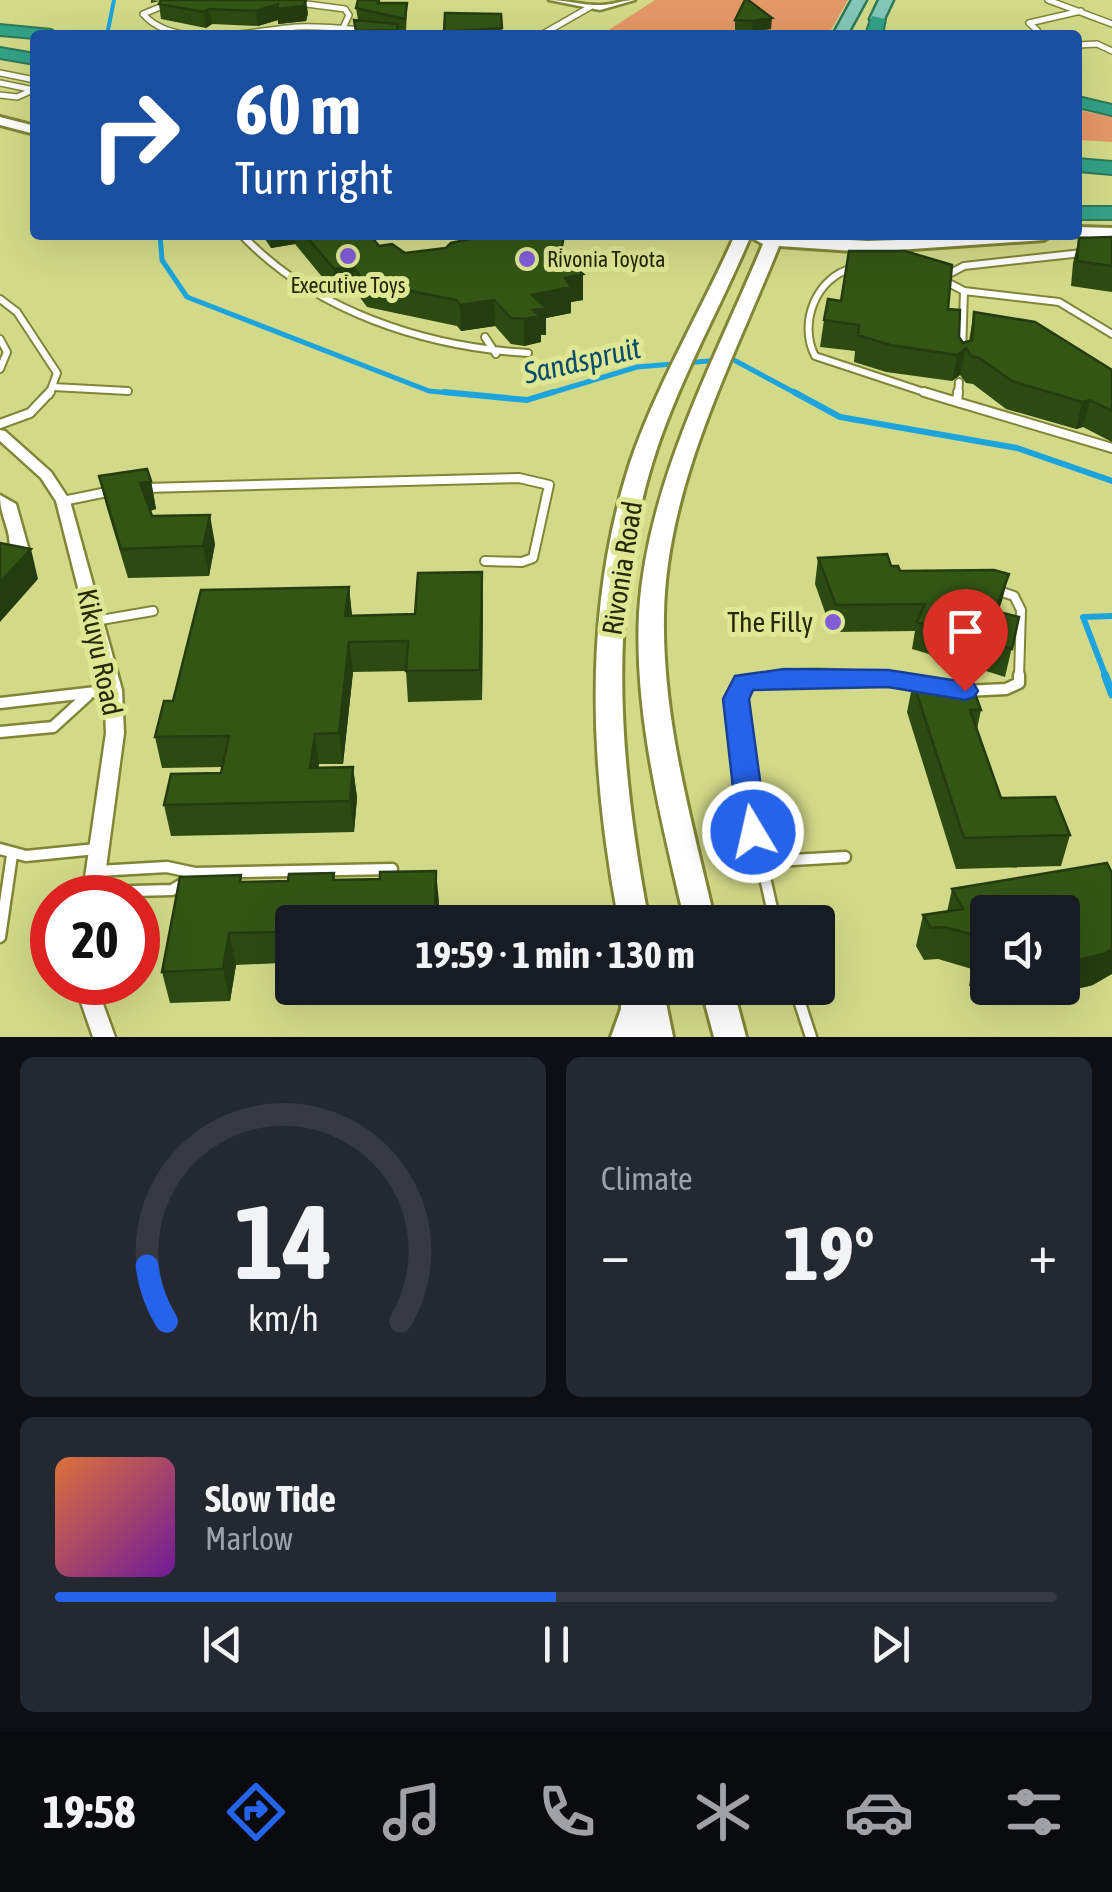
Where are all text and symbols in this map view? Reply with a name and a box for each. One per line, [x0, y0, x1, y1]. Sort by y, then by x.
text: 60 m [235, 69, 361, 149]
icon: right [70, 70, 200, 200]
text: Turn right [235, 152, 393, 204]
marker: Executive Toys [337, 245, 359, 267]
place label: Rivonia Toyota [547, 246, 665, 272]
marker: Rivonia Toyota [516, 248, 538, 270]
place label: Executive Toys [290, 272, 406, 298]
water label: Sandspruit [519, 330, 644, 390]
street label: Rivonia Road [596, 499, 648, 637]
street label: Kikuyu Road [71, 586, 129, 718]
pin [923, 589, 1008, 692]
icon: arrive [938, 604, 993, 659]
place label: The Filly [727, 606, 813, 638]
marker: The Filly [822, 611, 844, 633]
position arrow [701, 780, 805, 884]
speed limit sign: 20 [30, 875, 160, 1005]
map controls [970, 895, 1080, 1005]
button: sound [970, 895, 1080, 1005]
text: 19:59 · 1 min · 130 m [415, 933, 695, 976]
text: Climate [601, 1160, 693, 1197]
text: 14 [234, 1182, 332, 1301]
text: 19° [783, 1210, 875, 1296]
text: − [601, 1222, 630, 1285]
text: + [1028, 1222, 1057, 1285]
text: km/h [248, 1298, 318, 1339]
text: Slow Tide [205, 1477, 336, 1520]
text: Marlow [205, 1520, 293, 1557]
icon: previous [195, 1617, 250, 1672]
icon: pause [529, 1617, 584, 1672]
icon: next [863, 1617, 918, 1672]
icon: directions [221, 1777, 291, 1847]
icon: music [377, 1777, 447, 1847]
icon: phone [532, 1777, 602, 1847]
icon: climate [688, 1777, 758, 1847]
icon: car [844, 1777, 914, 1847]
icon: filters [999, 1777, 1069, 1847]
text: 19:58 [43, 1786, 135, 1838]

